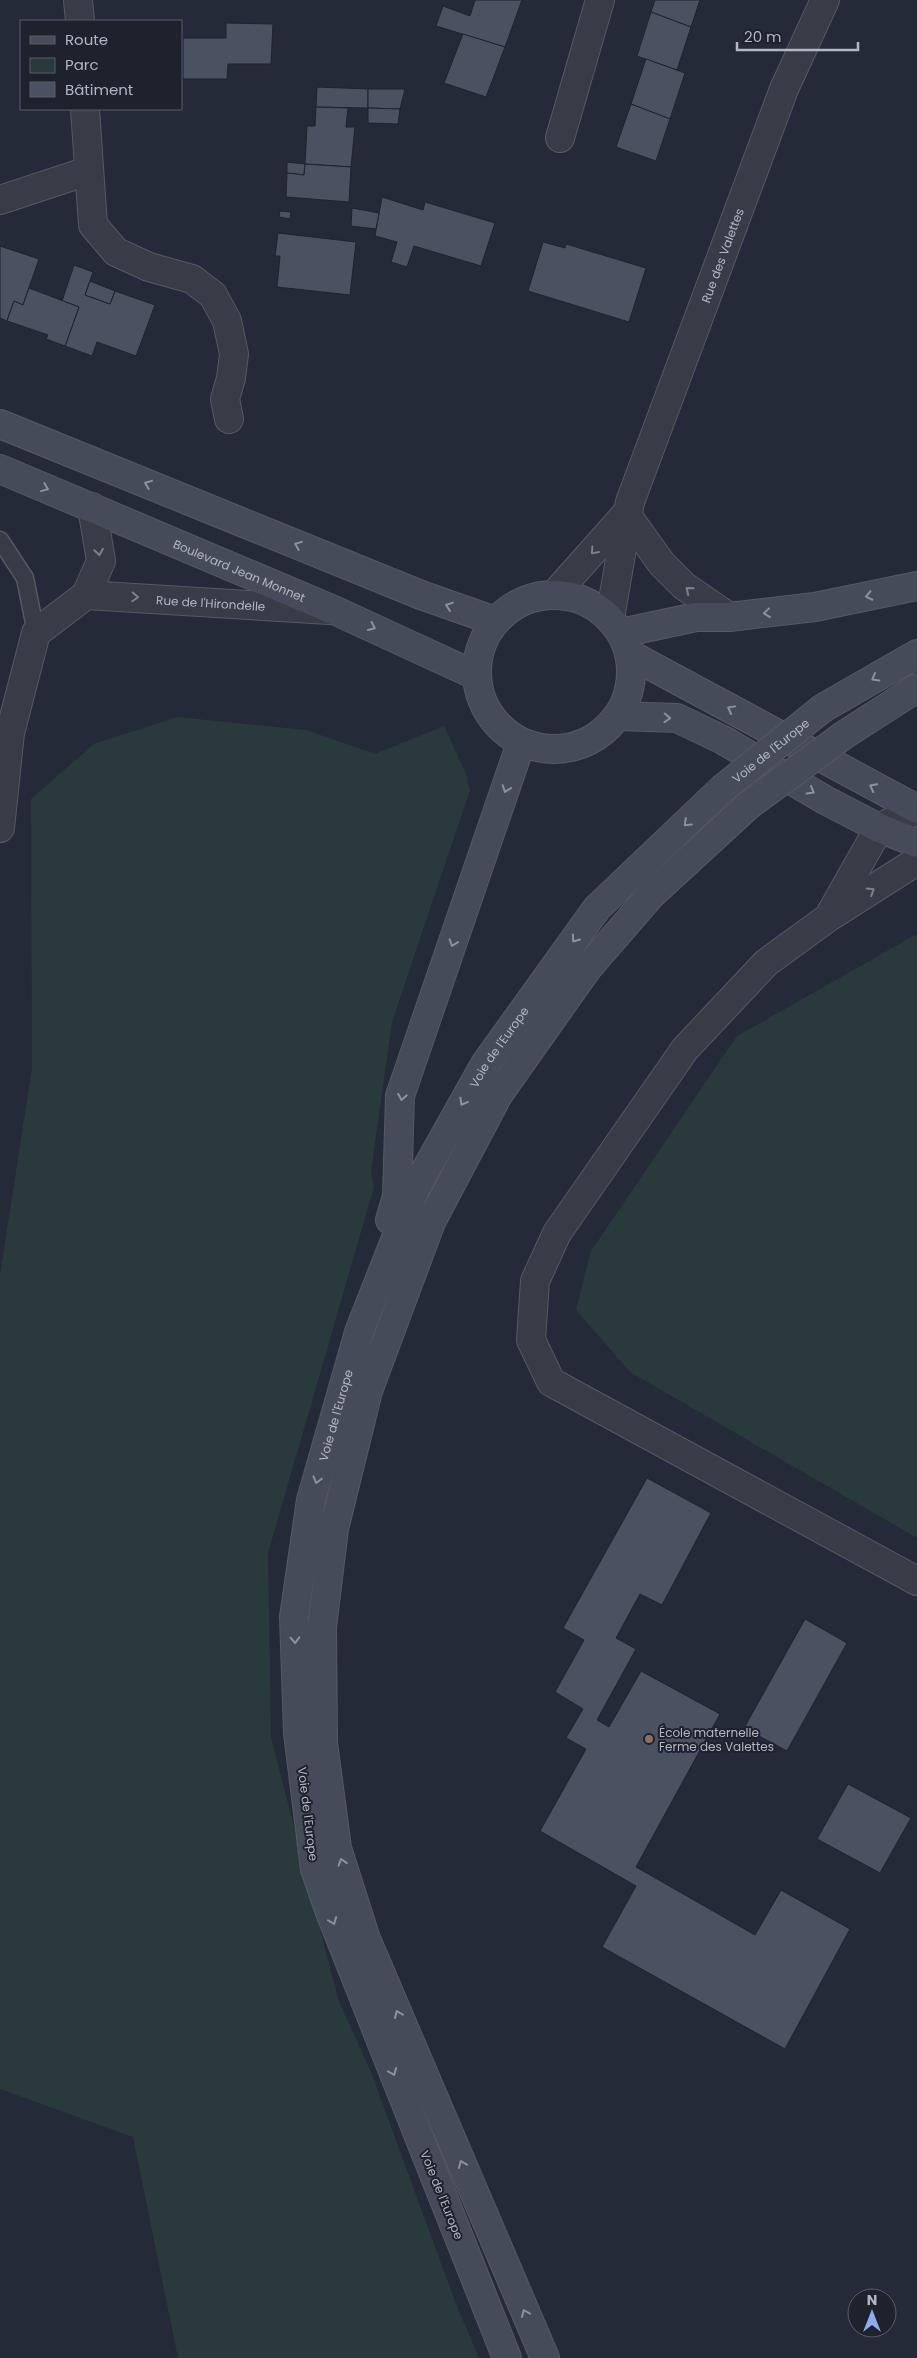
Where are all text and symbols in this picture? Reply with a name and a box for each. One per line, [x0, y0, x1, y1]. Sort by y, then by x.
legend [20, 20, 182, 110]
scale bar [737, 20, 858, 52]
text: 20 m [744, 26, 782, 47]
text: Route [65, 29, 108, 50]
text: Parc [65, 54, 99, 75]
text: Bâtiment [65, 79, 133, 100]
street label: Rue des Valettes [697, 206, 747, 305]
one-way arrow [144, 480, 153, 490]
one-way arrow [40, 481, 49, 492]
street label: Boulevard Jean Monnet [171, 535, 308, 606]
one-way arrow [294, 541, 303, 552]
one-way arrow [591, 545, 600, 554]
one-way arrow [94, 548, 104, 556]
one-way arrow [686, 586, 695, 595]
one-way arrow [865, 590, 874, 601]
street label: Rue de l'Hirondelle [156, 591, 266, 615]
one-way arrow [131, 592, 139, 603]
one-way arrow [445, 601, 454, 611]
one-way arrow [762, 607, 770, 618]
one-way arrow [367, 621, 376, 631]
one-way arrow [871, 672, 880, 682]
one-way arrow [727, 705, 736, 715]
one-way arrow [663, 712, 671, 723]
street label: Voie de l'Europe [728, 714, 813, 786]
one-way arrow [870, 783, 879, 793]
one-way arrow [501, 784, 511, 793]
one-way arrow [805, 785, 814, 795]
one-way arrow [684, 817, 693, 826]
one-way arrow [865, 887, 874, 897]
one-way arrow [572, 933, 580, 942]
one-way arrow [449, 938, 459, 946]
street label: Voie de l'Europe [465, 1003, 532, 1091]
one-way arrow [397, 1092, 407, 1101]
one-way arrow [460, 1097, 470, 1106]
street label: Voie de l'Europe [314, 1367, 356, 1463]
one-way arrow [312, 1475, 322, 1484]
one-way arrow [290, 1637, 300, 1645]
place label: École maternelle Ferme des Valettes [659, 1724, 774, 1755]
marker: École maternelle Ferme des Valettes [643, 1733, 655, 1745]
street label: Voie de l'Europe [294, 1766, 322, 1862]
one-way arrow [337, 1858, 347, 1867]
one-way arrow [327, 1916, 337, 1925]
one-way arrow [393, 2010, 404, 2019]
one-way arrow [387, 2067, 397, 2076]
street label: Voie de l'Europe [416, 2148, 468, 2242]
one-way arrow [457, 2160, 468, 2169]
north arrow [847, 2288, 897, 2338]
text: N [867, 2290, 877, 2310]
one-way arrow [521, 2309, 532, 2318]

